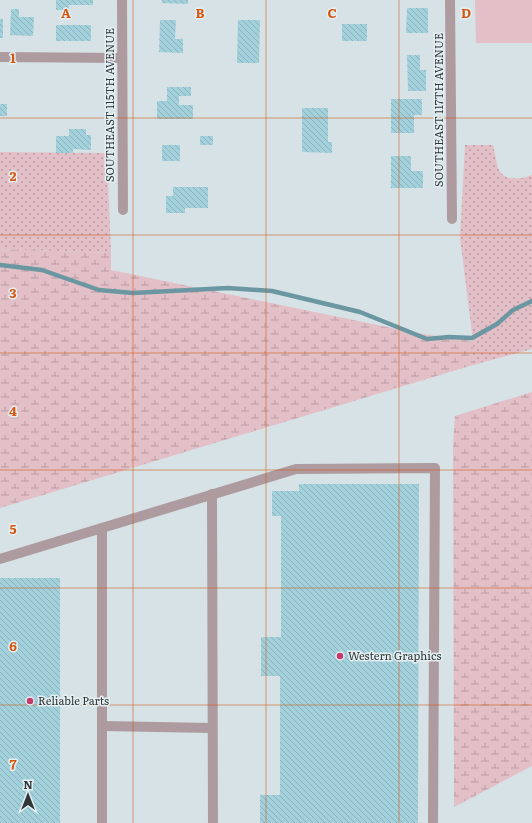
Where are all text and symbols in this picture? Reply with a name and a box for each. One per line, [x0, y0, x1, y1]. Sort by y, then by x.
text: A [61, 3, 71, 22]
text: B [196, 3, 205, 22]
text: C [327, 3, 337, 22]
text: D [461, 3, 471, 22]
street label: SOUTHEAST 115TH AVENUE [101, 28, 117, 182]
street label: SOUTHEAST 117TH AVENUE [430, 33, 446, 187]
text: 1 [10, 48, 16, 67]
text: 2 [10, 166, 17, 185]
text: 3 [9, 283, 17, 302]
text: 4 [9, 401, 17, 420]
text: 5 [9, 519, 17, 538]
text: 6 [9, 636, 17, 655]
place label: Western Graphics [348, 647, 441, 663]
marker: Western Graphics [335, 651, 345, 661]
place label: Reliable Parts [38, 692, 109, 708]
marker: Reliable Parts [25, 696, 35, 706]
text: 7 [9, 754, 17, 773]
north arrow [8, 775, 48, 815]
text: N [23, 776, 33, 792]

